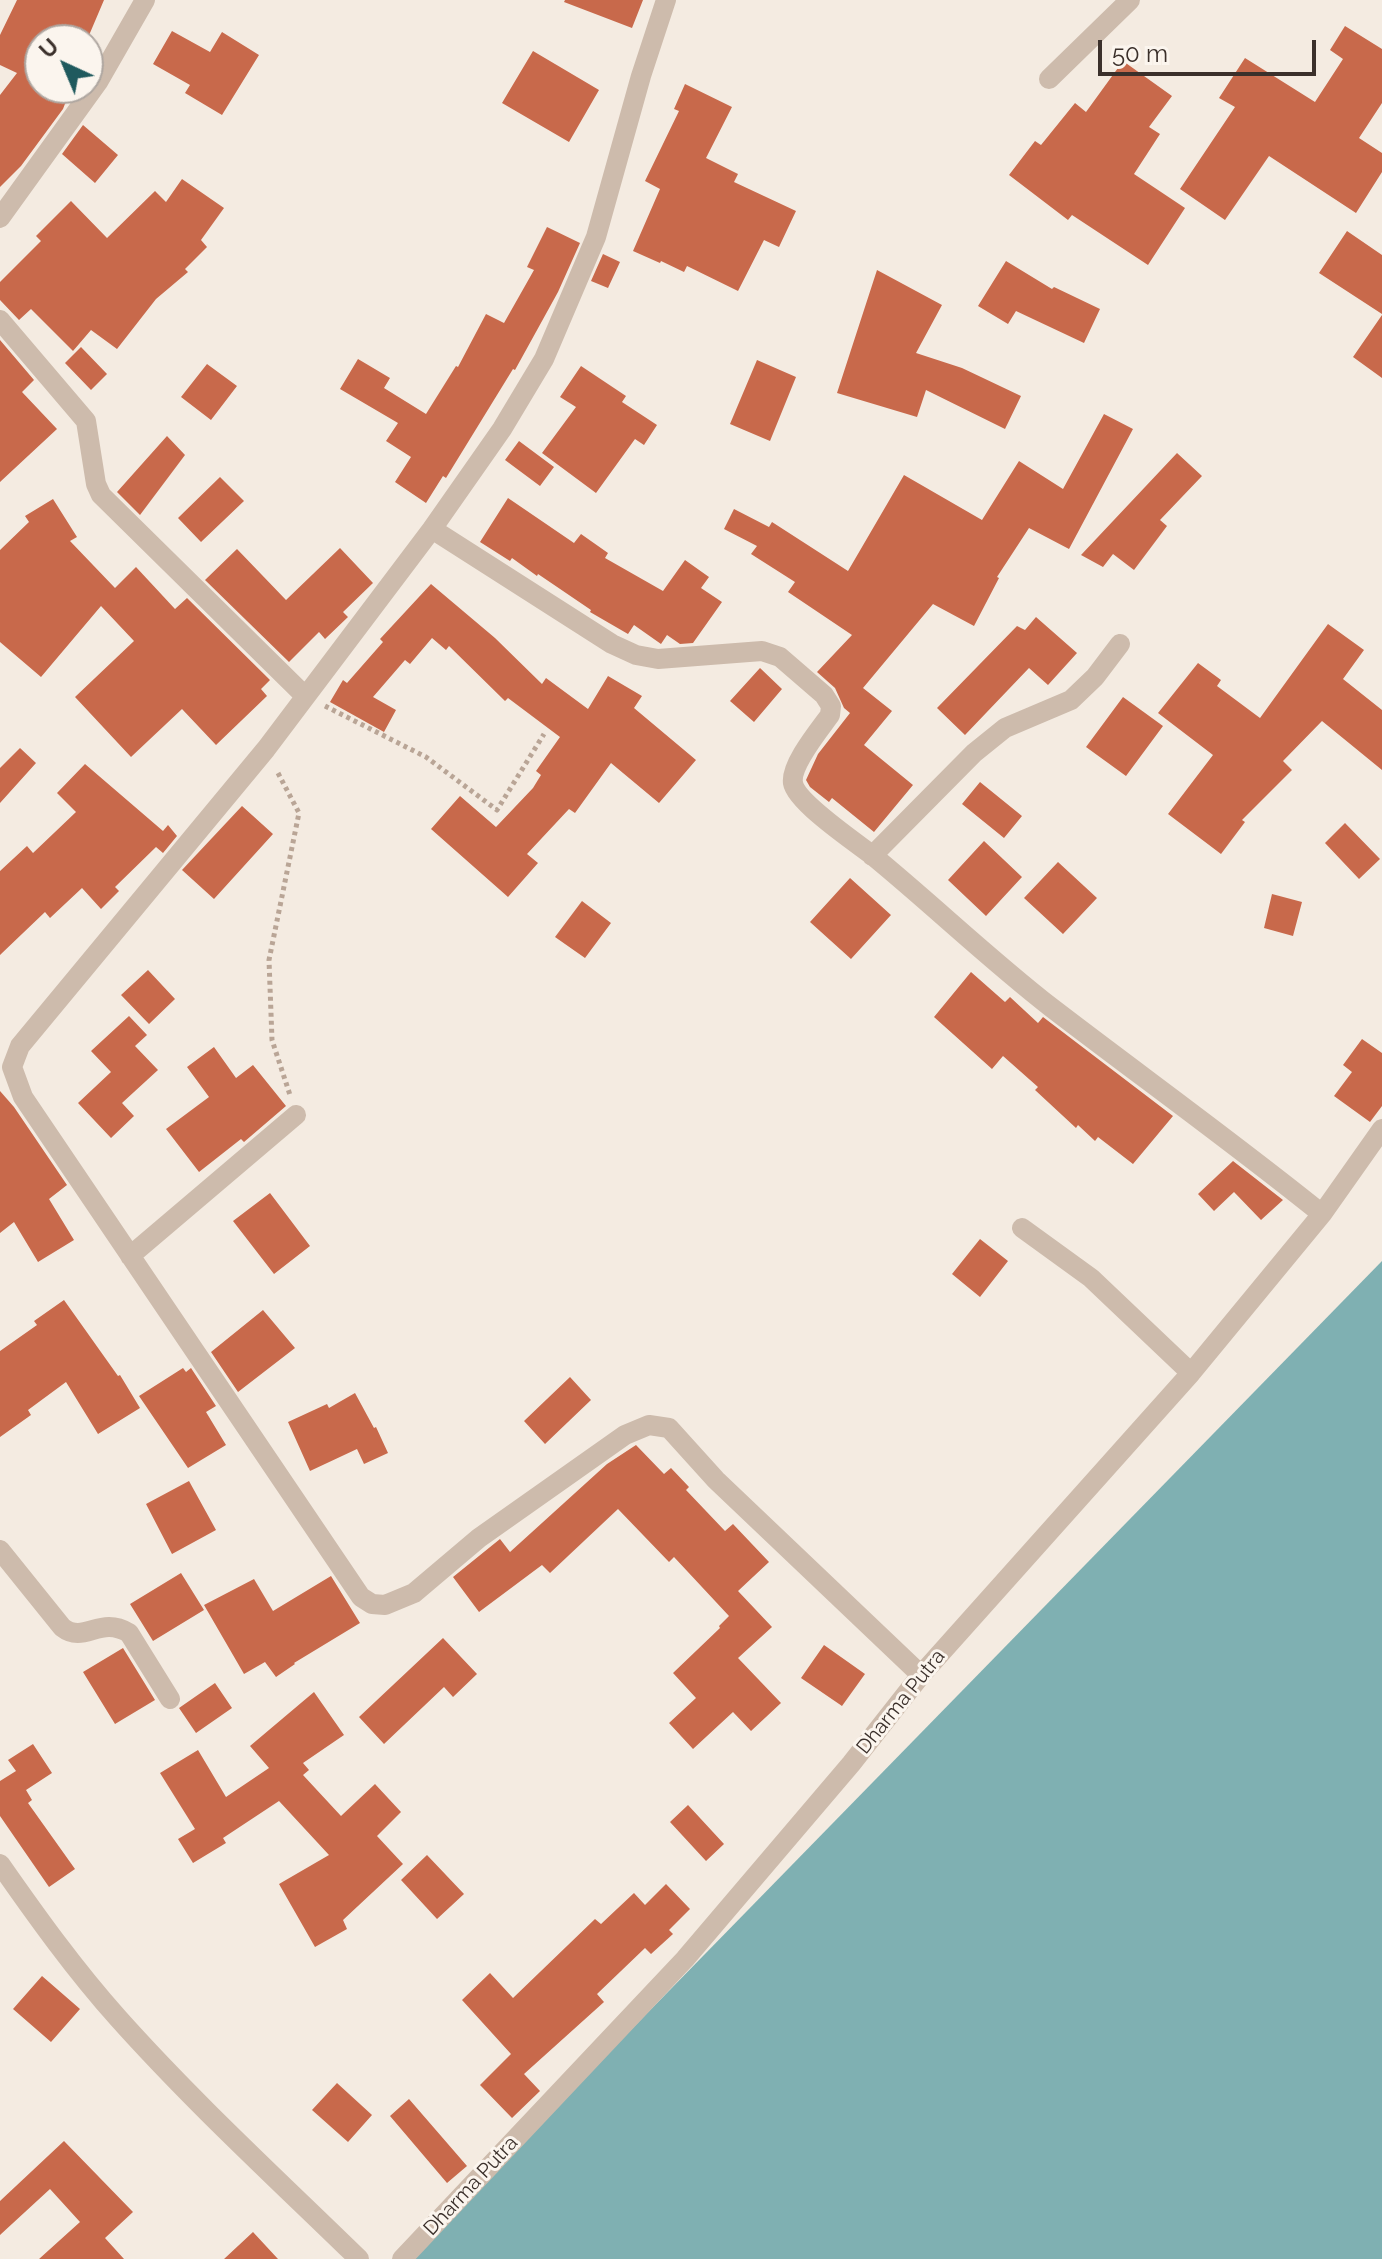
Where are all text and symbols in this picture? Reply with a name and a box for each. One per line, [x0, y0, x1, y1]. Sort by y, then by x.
north arrow [24, 24, 104, 104]
scale bar [1102, 24, 1320, 74]
text: U [34, 33, 64, 63]
text: 50 m [1112, 39, 1168, 68]
street label: Dharma Putra [852, 1645, 950, 1759]
street label: Dharma Putra [419, 2131, 523, 2241]

